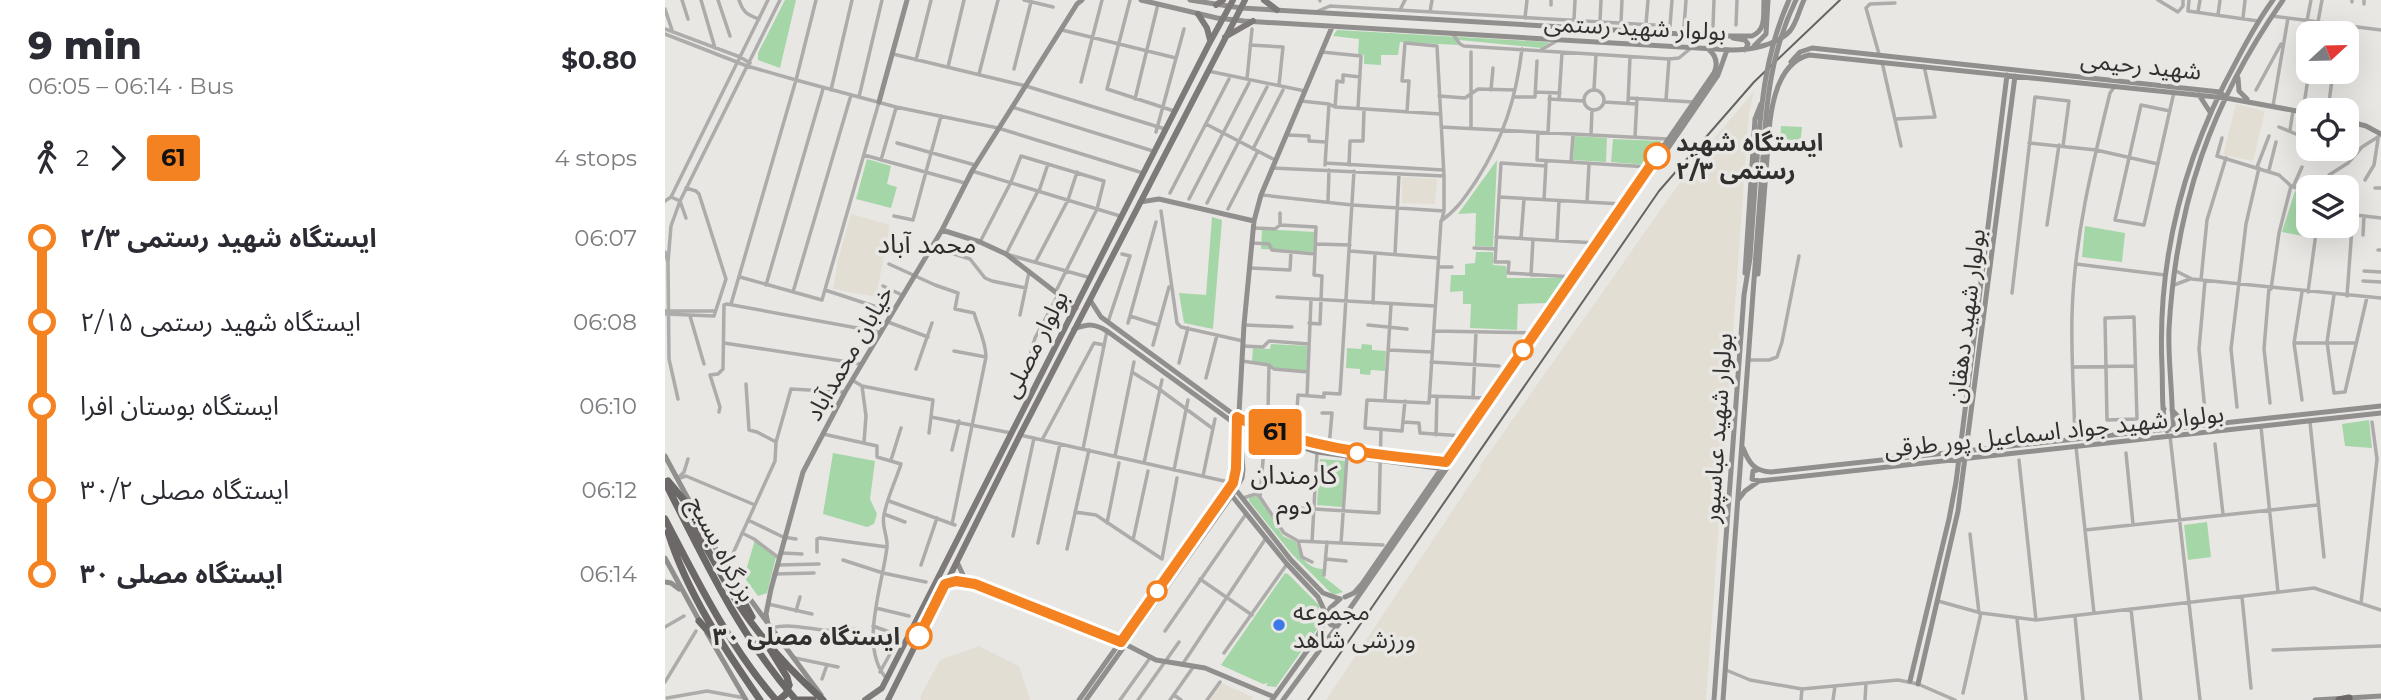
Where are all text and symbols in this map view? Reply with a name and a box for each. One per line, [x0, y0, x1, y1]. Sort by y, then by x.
street label: بولوار شهید رستمی [1543, 8, 1727, 46]
north arrow [2296, 21, 2359, 84]
map controls [2296, 21, 2359, 238]
text: 9 min [28, 22, 142, 69]
text: $0.80 [561, 44, 637, 76]
street label: شهید رحیمی [2079, 44, 2203, 86]
text: 06:05 – 06:14 · Bus [28, 72, 233, 100]
button: locate [2296, 98, 2359, 161]
place label: ایستگاه شهید رستمی ۲/۳ [1676, 128, 1823, 185]
icon: walk [28, 139, 66, 177]
icon: forward [99, 139, 137, 177]
text: 61 [161, 143, 186, 172]
marker: ایستگاه شهید رستمی ۲/۳ [1644, 143, 1670, 169]
text: 2 [76, 144, 89, 172]
text: 4 stops [554, 144, 637, 172]
button: layers [2296, 175, 2359, 238]
text: ایستگاه شهید رستمی ۲/۳ [80, 222, 377, 254]
text: 06:07 [574, 224, 637, 252]
street label: بولوار شهید دهقان [1941, 227, 1991, 405]
district label: محمد آباد [878, 228, 976, 260]
street label: خیابان محمدآباد [799, 280, 899, 426]
street label: بولوار مصلی [996, 286, 1074, 402]
text: ایستگاه شهید رستمی ۲/۱۵ [80, 306, 361, 338]
text: 06:08 [573, 308, 637, 336]
street label: بولوار شهید عباسپور [1696, 332, 1739, 525]
unlabelled marker [1513, 340, 1533, 360]
text: ایستگاه بوستان افرا [80, 390, 279, 422]
text: 06:10 [579, 392, 637, 420]
street label: بولوار شهید جواد اسماعیل پور طرقی [1883, 399, 2225, 464]
line badge: 61 [1243, 409, 1307, 455]
text: 61 [1263, 417, 1287, 446]
unlabelled marker [1347, 443, 1367, 463]
district label: کارمندان دوم [1250, 459, 1338, 525]
text: ایستگاه مصلی ۳۰/۲ [80, 474, 289, 506]
text: 06:12 [582, 476, 637, 504]
street label: بزرگراه بسیج [679, 491, 762, 608]
text: ایستگاه مصلی ۳۰ [80, 558, 283, 590]
text: 06:14 [579, 560, 637, 588]
unlabelled marker [1147, 581, 1167, 601]
place label: مجموعه ورزشی شاهد [1293, 597, 1416, 654]
marker: مجموعه ورزشی شاهد [1271, 617, 1287, 633]
place label: ایستگاه مصلی ۳۰ [713, 622, 900, 651]
marker: ایستگاه مصلی ۳۰ [906, 623, 932, 649]

